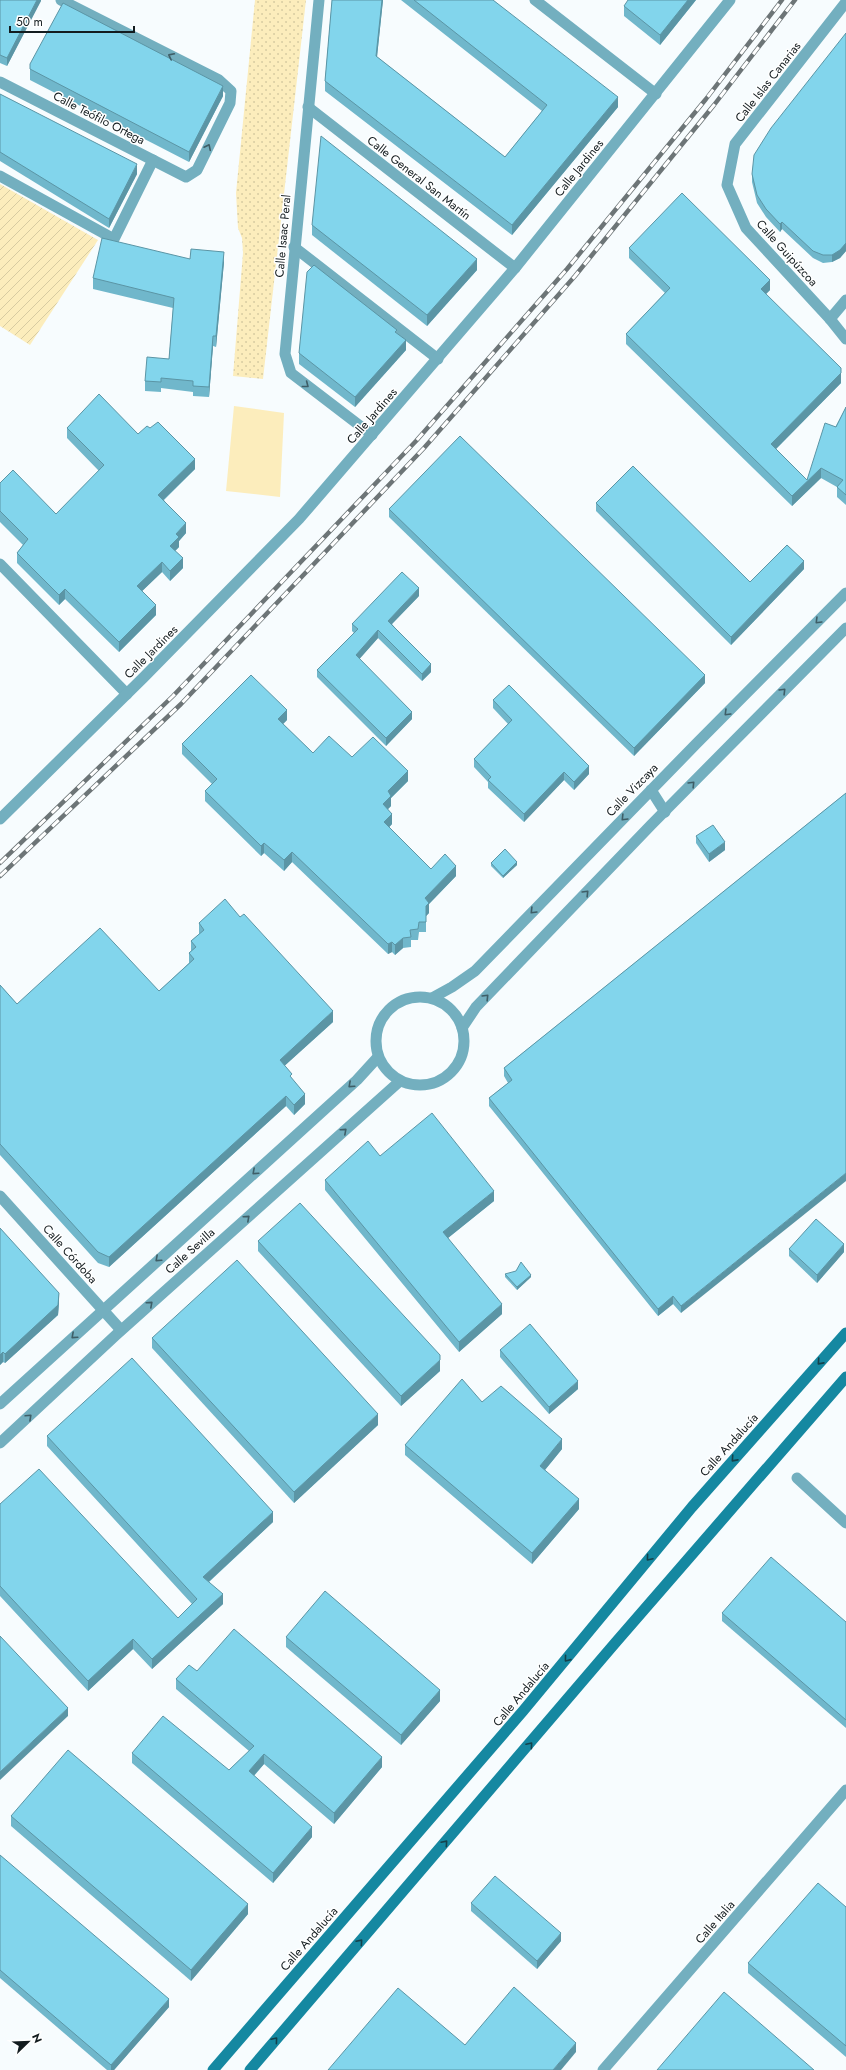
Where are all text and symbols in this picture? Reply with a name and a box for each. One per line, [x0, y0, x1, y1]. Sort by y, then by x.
scale bar [10, 8, 134, 34]
text: 50 m [16, 13, 43, 31]
street label: Calle Islas Canarias [731, 38, 805, 126]
one-way arrow [168, 53, 176, 61]
street label: Calle Teófilo Ortega [50, 87, 148, 149]
street label: Calle General San Martín [363, 132, 475, 224]
street label: Calle Jardines [550, 135, 608, 201]
one-way arrow [203, 143, 211, 151]
street label: Calle Isaac Peral [270, 194, 296, 278]
street label: Calle Guipúzcoa [752, 216, 822, 291]
one-way arrow [302, 380, 309, 387]
street label: Calle Jardines [342, 384, 402, 448]
one-way arrow [816, 616, 823, 624]
street label: Calle Jardines [120, 621, 182, 683]
one-way arrow [778, 688, 786, 696]
one-way arrow [724, 708, 732, 716]
street label: Calle Vizcaya [602, 759, 662, 821]
one-way arrow [687, 781, 695, 789]
one-way arrow [621, 813, 629, 821]
one-way arrow [581, 890, 589, 898]
one-way arrow [530, 906, 538, 914]
one-way arrow [481, 994, 489, 1002]
one-way arrow [348, 1080, 356, 1088]
one-way arrow [339, 1128, 347, 1136]
one-way arrow [252, 1167, 260, 1175]
one-way arrow [242, 1215, 250, 1222]
street label: Calle Córdoba [38, 1220, 102, 1288]
street label: Calle Sevilla [161, 1224, 219, 1278]
one-way arrow [156, 1255, 163, 1262]
one-way arrow [145, 1302, 153, 1309]
one-way arrow [71, 1331, 79, 1338]
one-way arrow [817, 1357, 825, 1365]
street label: Calle Andalucía [696, 1409, 763, 1481]
one-way arrow [24, 1415, 31, 1422]
one-way arrow [732, 1455, 739, 1462]
one-way arrow [647, 1554, 654, 1561]
one-way arrow [564, 1654, 571, 1661]
street label: Calle Andalucía [488, 1657, 554, 1730]
one-way arrow [525, 1742, 532, 1749]
one-way arrow [440, 1841, 447, 1848]
street label: Calle Italia [691, 1896, 739, 1948]
street label: Calle Andalucía [276, 1903, 342, 1975]
one-way arrow [355, 1939, 362, 1946]
north arrow [8, 2022, 48, 2062]
text: N [28, 2031, 46, 2045]
one-way arrow [271, 2038, 278, 2045]

